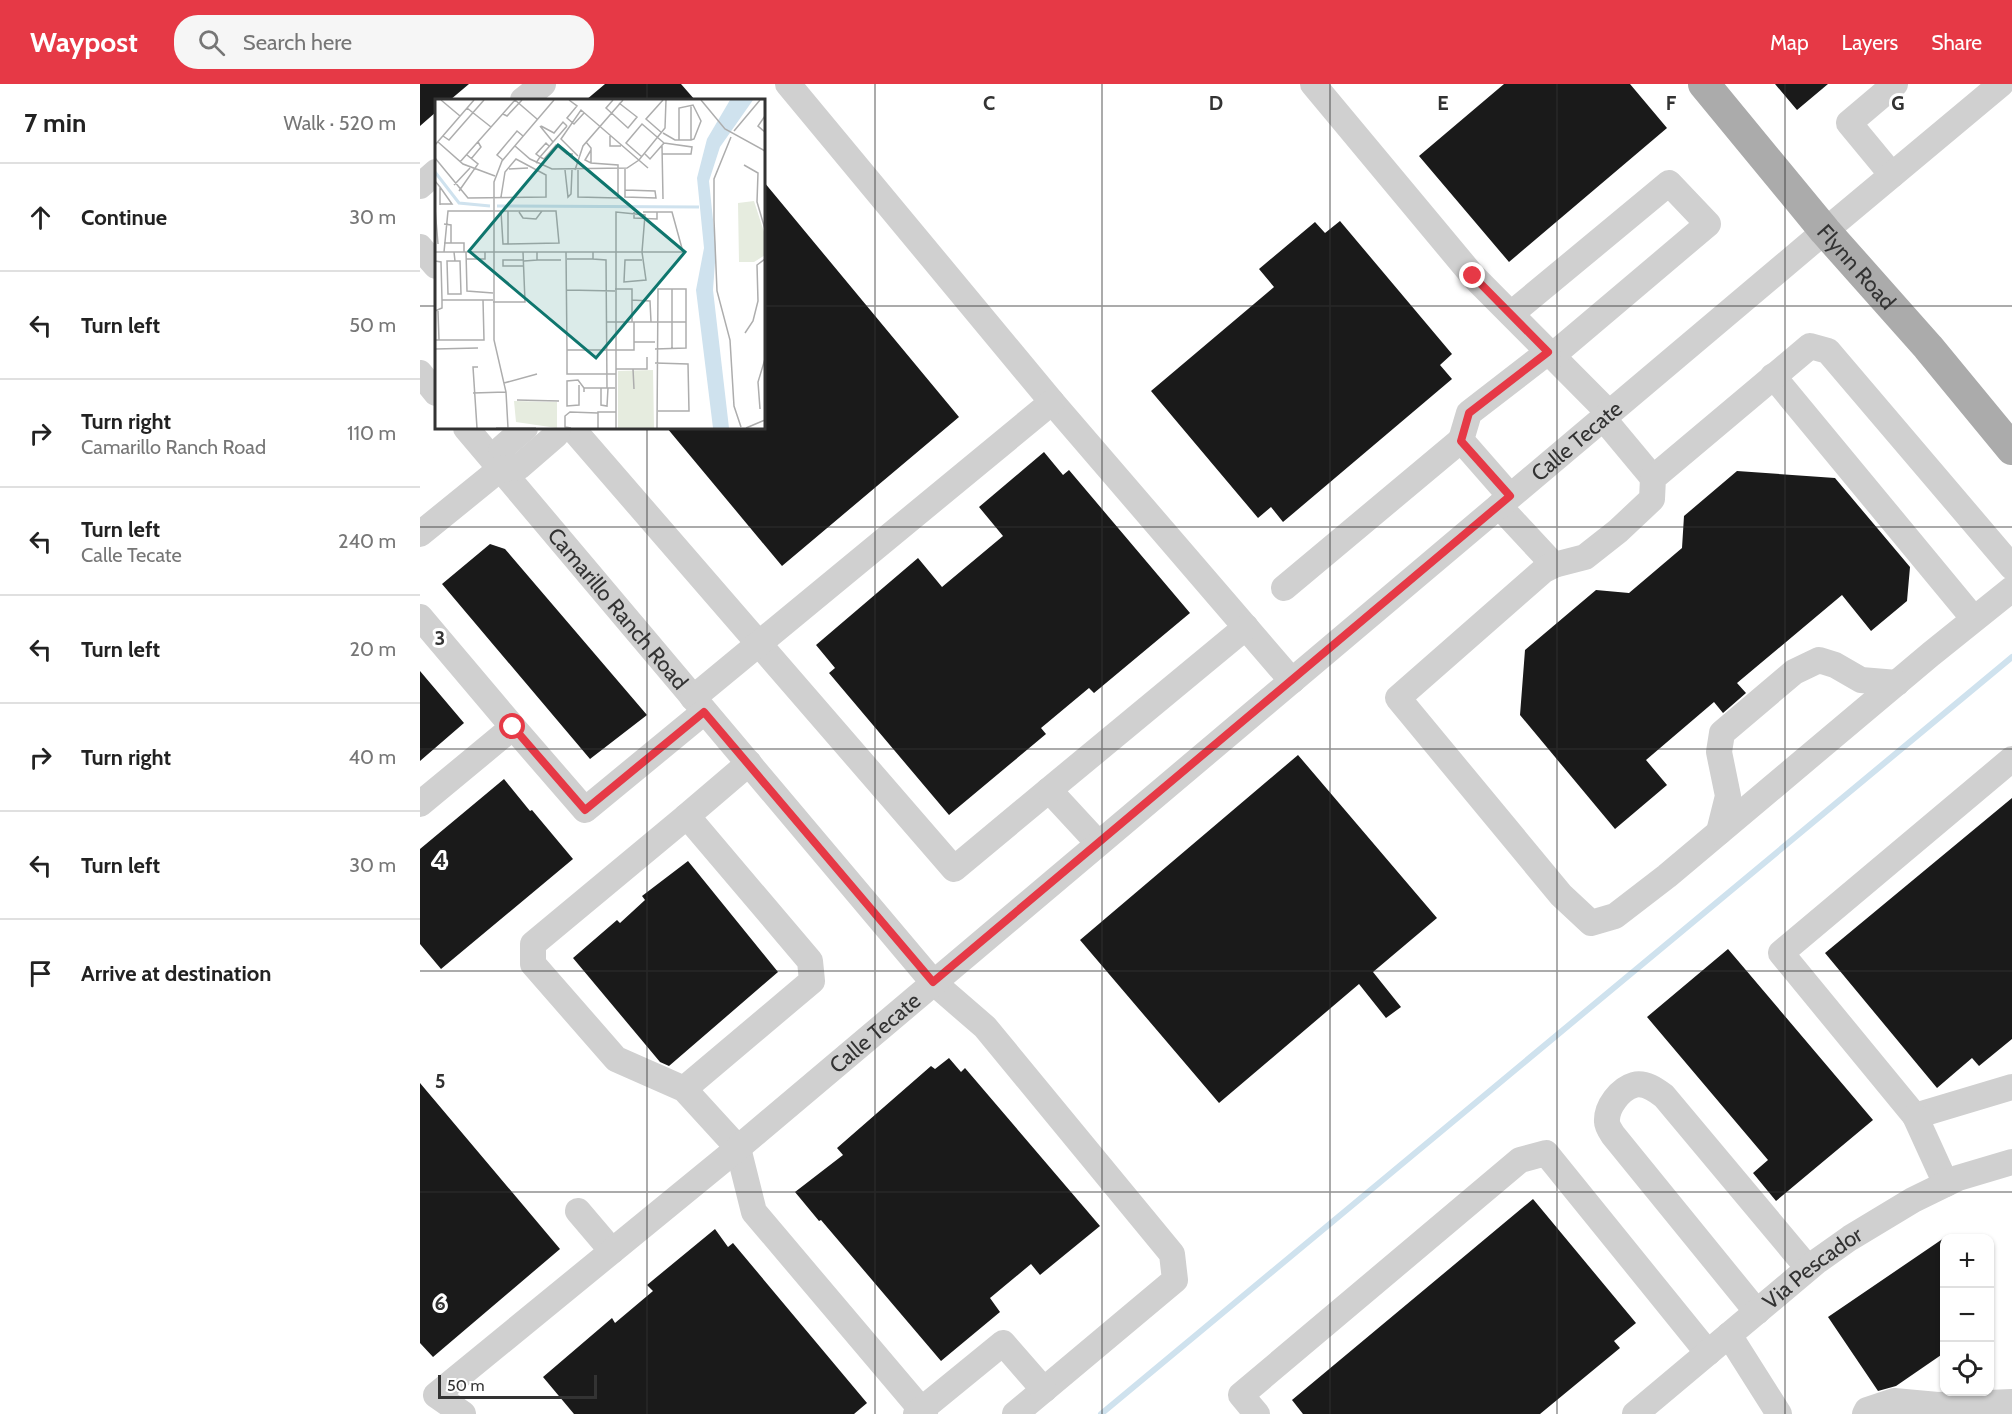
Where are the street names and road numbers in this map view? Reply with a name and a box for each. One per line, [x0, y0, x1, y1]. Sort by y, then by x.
street label: Flynn Road [1812, 218, 1902, 315]
street label: Calle Tecate [1525, 395, 1627, 487]
street label: Camarillo Ranch Road [542, 522, 694, 695]
street label: Calle Tecate [824, 987, 926, 1079]
street label: Via Pescador [1757, 1220, 1867, 1315]

